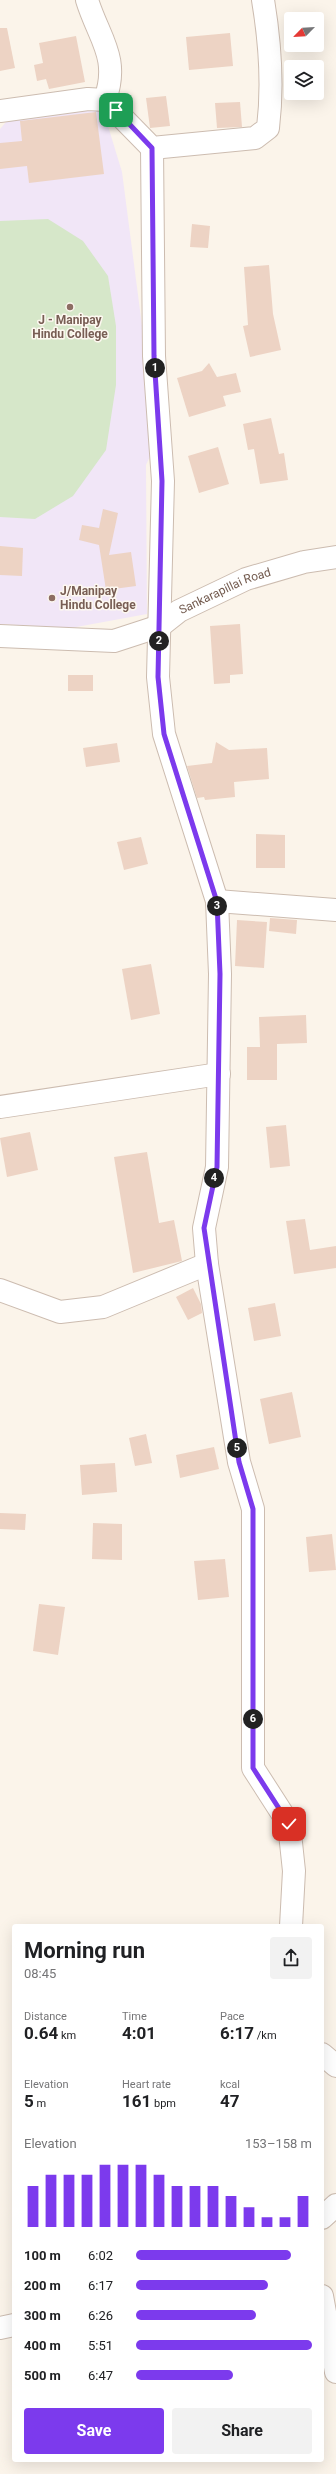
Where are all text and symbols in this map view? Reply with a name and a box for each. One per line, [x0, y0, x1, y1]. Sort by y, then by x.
north arrow [284, 12, 324, 52]
map controls [284, 12, 324, 100]
button: layers [284, 60, 324, 100]
pin [99, 93, 133, 127]
icon: arrive [105, 99, 127, 121]
marker: J - Manipay Hindu College [65, 302, 75, 312]
place label: J - Manipay Hindu College [32, 313, 108, 341]
pin: 1 [145, 358, 165, 378]
text: 1 [152, 361, 158, 374]
street label: Sankarapillai Road [177, 565, 272, 617]
place label: J/Manipay Hindu College [60, 584, 136, 612]
marker: J/Manipay Hindu College [47, 593, 57, 603]
pin: 2 [149, 631, 169, 651]
text: 2 [156, 634, 162, 647]
pin: 3 [207, 896, 227, 916]
text: 3 [214, 899, 220, 912]
pin: 4 [204, 1168, 224, 1188]
text: 4 [211, 1171, 217, 1184]
pin: 5 [227, 1438, 247, 1458]
text: 5 [234, 1441, 240, 1454]
pin: 6 [243, 1709, 263, 1729]
text: 6 [250, 1712, 256, 1725]
pin [272, 1807, 306, 1841]
icon: check [278, 1813, 300, 1835]
button: share [270, 1937, 312, 1979]
text: Morning run [24, 1938, 145, 1963]
text: 08:45 [24, 1966, 56, 1981]
text: Distance [24, 2010, 67, 2023]
text: Time [122, 2010, 147, 2023]
text: Pace [220, 2010, 244, 2023]
text: 0.64 [24, 2023, 58, 2043]
text: 4:01 [122, 2023, 156, 2043]
text: 6:17 [220, 2023, 254, 2043]
text: km [58, 2029, 76, 2042]
text: /km [254, 2029, 277, 2042]
text: Elevation [24, 2078, 69, 2091]
text: Heart rate [122, 2078, 171, 2091]
text: kcal [220, 2078, 240, 2091]
text: 5 [24, 2091, 34, 2111]
text: 161 [122, 2091, 151, 2111]
text: 47 [220, 2091, 240, 2111]
text: m [34, 2097, 46, 2110]
text: bpm [151, 2097, 176, 2110]
text: Elevation [24, 2136, 77, 2151]
text: 153–158 m [245, 2136, 312, 2151]
text: 100 m [24, 2248, 61, 2263]
text: 6:02 [88, 2248, 113, 2263]
text: 200 m [24, 2278, 61, 2293]
text: 6:17 [88, 2278, 113, 2293]
text: 300 m [24, 2308, 61, 2323]
text: 6:26 [88, 2308, 113, 2323]
text: 400 m [24, 2338, 61, 2353]
text: 5:51 [88, 2338, 113, 2353]
text: 500 m [24, 2368, 61, 2383]
text: 6:47 [88, 2368, 113, 2383]
button: Save [24, 2408, 164, 2454]
button: Share [172, 2408, 312, 2454]

